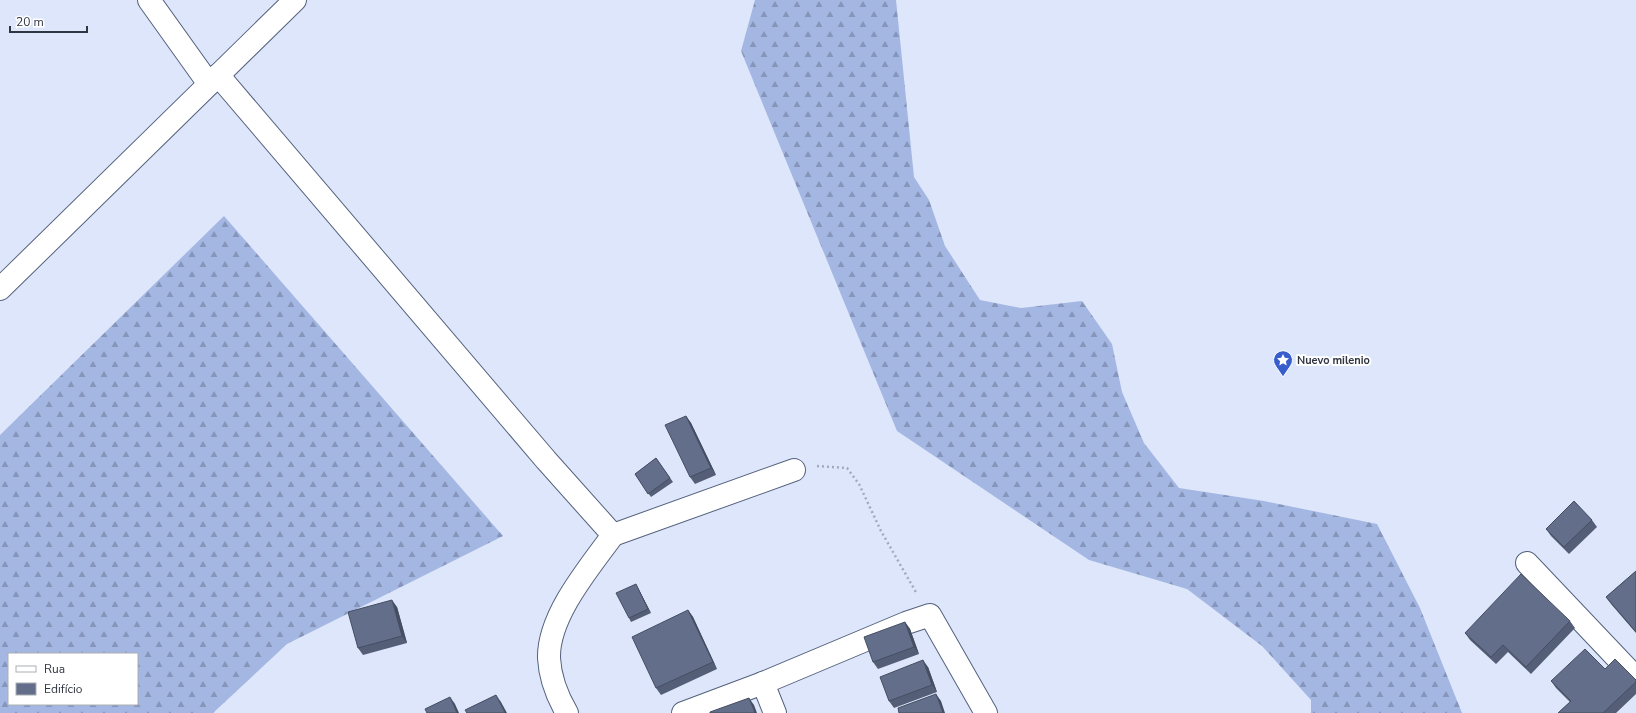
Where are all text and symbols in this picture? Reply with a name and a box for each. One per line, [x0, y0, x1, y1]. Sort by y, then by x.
scale bar [10, 8, 87, 34]
text: 20 m [16, 14, 44, 30]
place icon: Nuevo milenio [1272, 349, 1294, 377]
place label: Nuevo milenio [1297, 353, 1370, 368]
legend [8, 653, 138, 705]
text: Rua [44, 661, 65, 677]
text: Edifício [44, 681, 83, 697]

